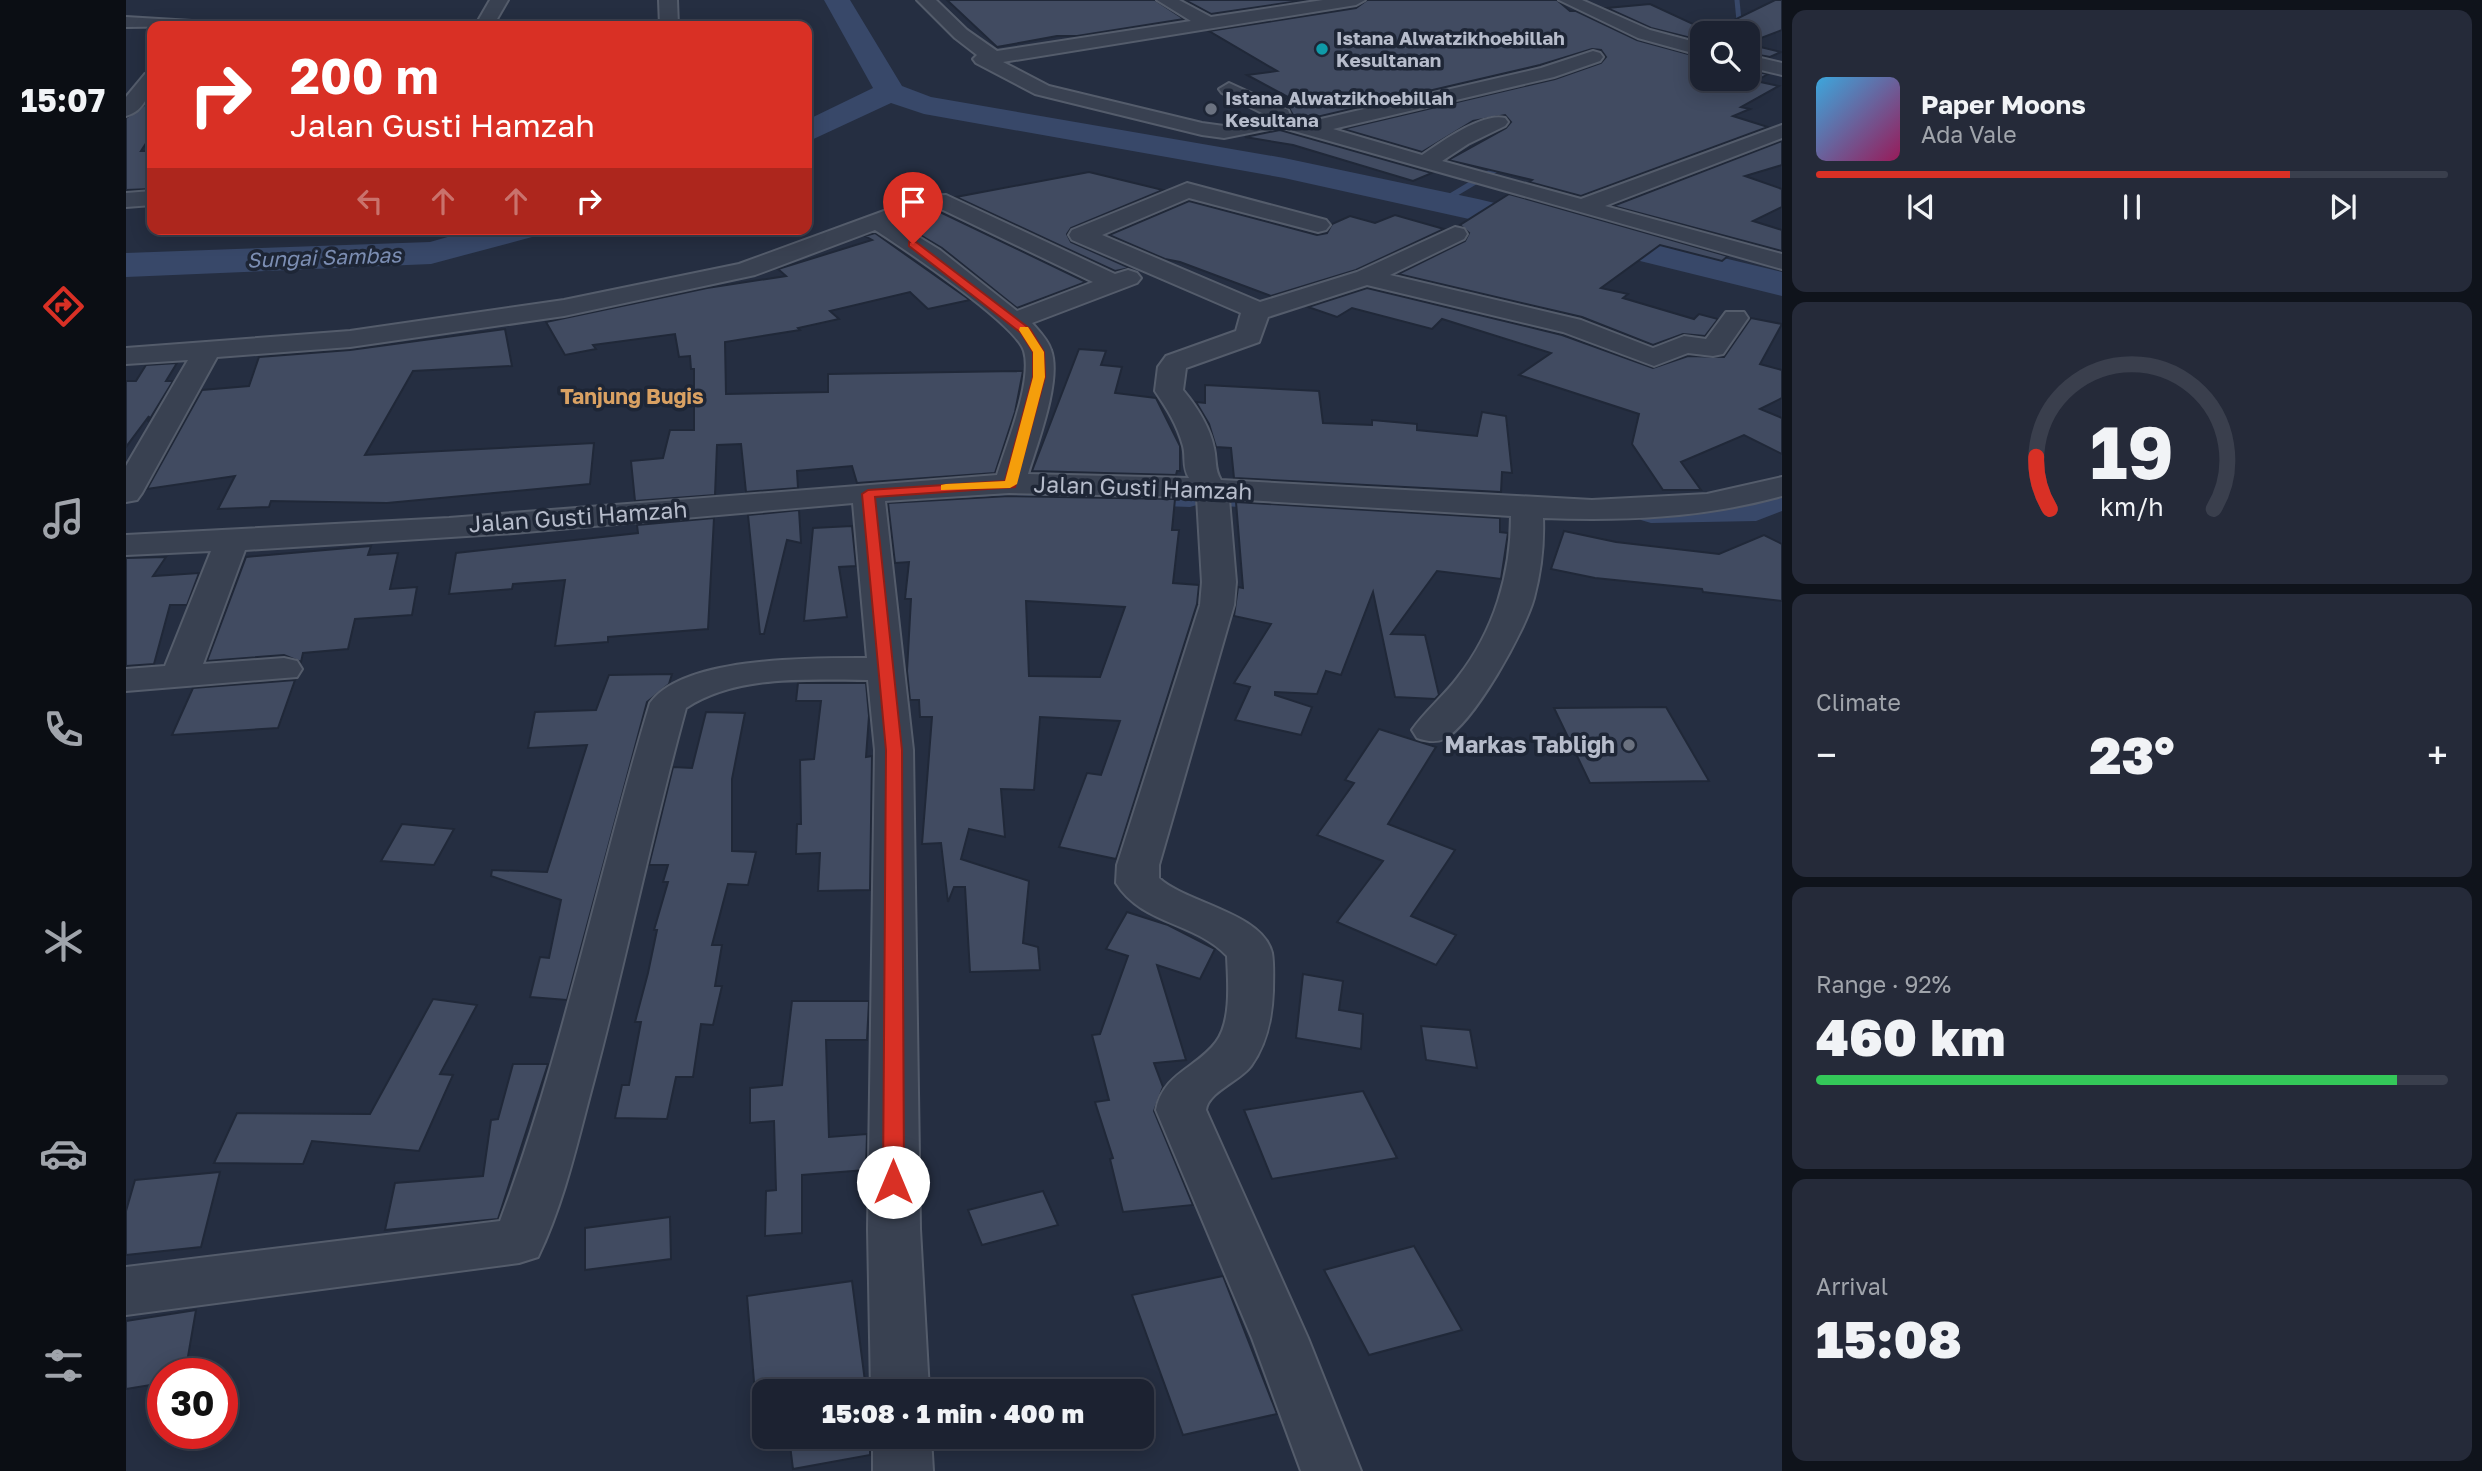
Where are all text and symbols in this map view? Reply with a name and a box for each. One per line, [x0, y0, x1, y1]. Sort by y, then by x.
map controls [1690, 21, 1760, 91]
button: search [1690, 21, 1760, 91]
place label: Istana Alwatzikhoebillah Kesultanan [1336, 26, 1565, 71]
marker: Istana Alwatzikhoebillah Kesultanan [1314, 41, 1330, 57]
text: 200 m [290, 46, 439, 105]
icon: right [175, 49, 266, 140]
text: 15:07 [21, 81, 105, 119]
place label: Istana Alwatzikhoebillah Kesultana [1225, 86, 1454, 131]
text: Paper Moons [1921, 89, 2086, 120]
marker: Istana Alwatzikhoebillah Kesultana [1203, 101, 1219, 117]
text: Jalan Gusti Hamzah [290, 106, 595, 144]
text: Ada Vale [1921, 120, 2017, 148]
pin [883, 172, 943, 244]
icon: left [351, 182, 389, 220]
icon: ahead [424, 182, 462, 220]
icon: ahead [497, 182, 535, 220]
icon: right [570, 182, 608, 220]
icon: arrive [894, 183, 932, 221]
icon: previous [1902, 188, 1940, 226]
icon: pause [2113, 188, 2151, 226]
icon: next [2324, 188, 2362, 226]
water label: Sungai Sambas [246, 241, 402, 273]
icon: directions [39, 282, 88, 331]
district label: Tanjung Bugis [560, 383, 704, 409]
text: 19 [2090, 409, 2174, 496]
street label: Jalan Gusti Hamzah [1033, 469, 1253, 505]
text: km/h [2100, 491, 2164, 522]
icon: music [39, 494, 88, 543]
street label: Jalan Gusti Hamzah [468, 494, 688, 538]
text: Climate [1816, 688, 1901, 716]
icon: phone [39, 705, 88, 754]
text: 23° [2089, 723, 2175, 785]
place label: Markas Tabligh [1444, 730, 1615, 758]
text: − [1816, 732, 1837, 777]
text: + [2427, 732, 2448, 777]
marker: Markas Tabligh [1621, 737, 1637, 753]
icon: climate [39, 917, 88, 966]
text: Range · 92% [1816, 970, 1951, 998]
text: 460 km [1816, 1005, 2005, 1067]
icon: car [39, 1129, 88, 1178]
position arrow [856, 1145, 930, 1219]
text: Arrival [1816, 1272, 1888, 1300]
text: 15:08 [1816, 1307, 1962, 1369]
icon: filters [39, 1341, 88, 1390]
speed limit sign: 30 [147, 1358, 238, 1449]
text: 15:08 · 1 min · 400 m [822, 1398, 1084, 1429]

